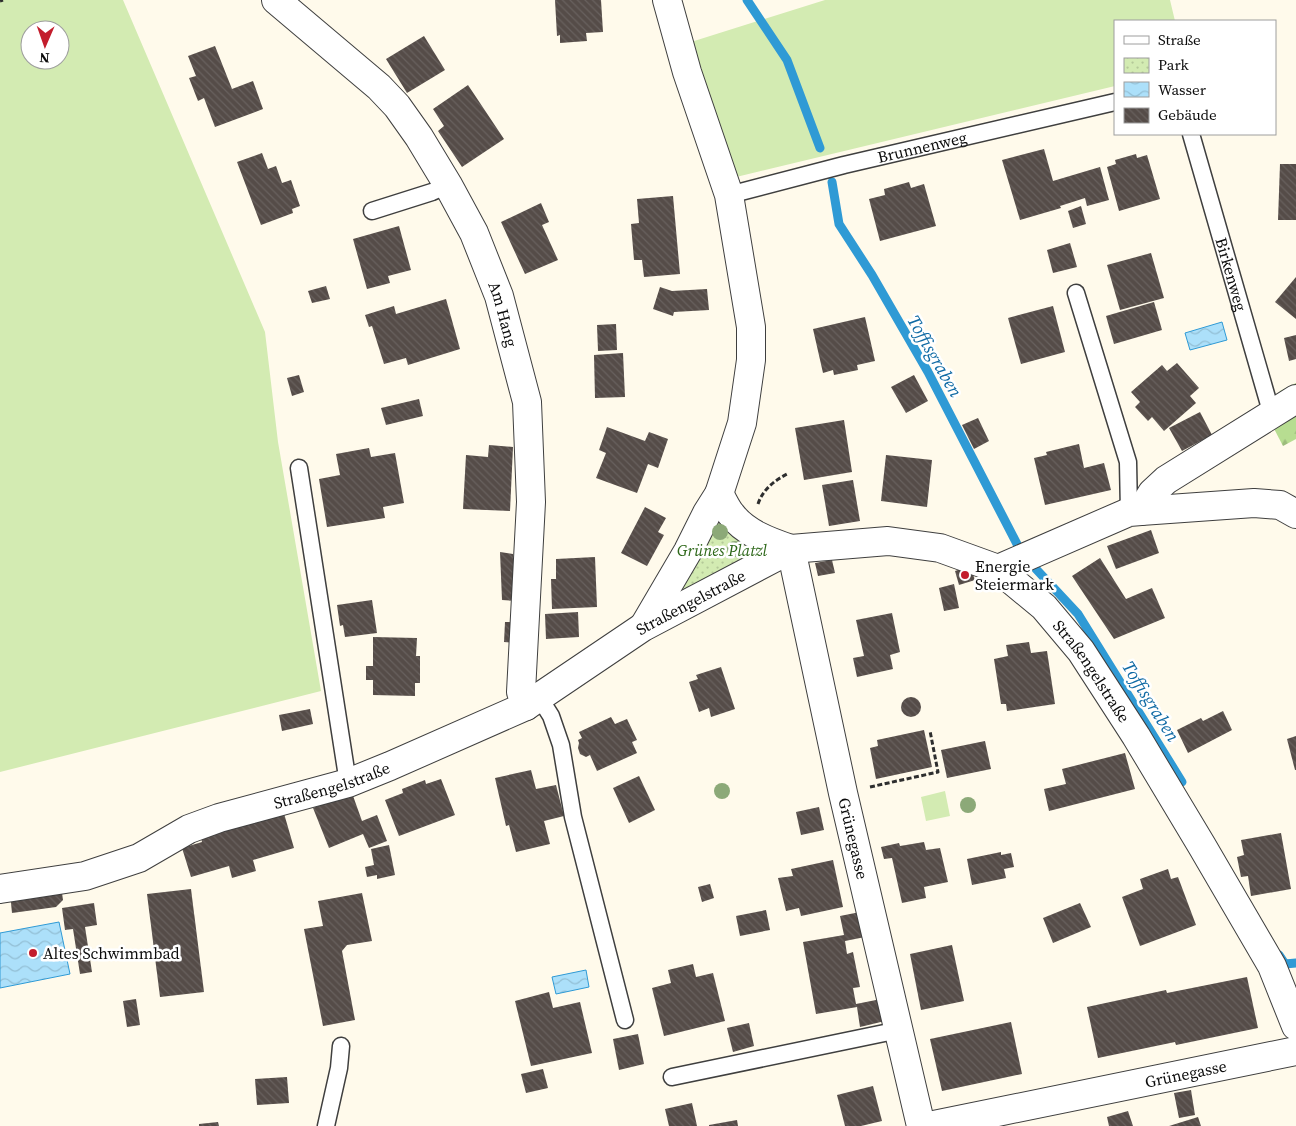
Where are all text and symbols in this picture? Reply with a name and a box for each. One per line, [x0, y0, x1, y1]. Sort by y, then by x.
north arrow [20, 20, 70, 70]
legend [1114, 20, 1276, 135]
text: Straße [1158, 29, 1201, 50]
text: N [39, 48, 50, 68]
text: Park [1158, 54, 1190, 75]
text: Wasser [1158, 79, 1207, 100]
text: Gebäude [1158, 104, 1217, 125]
street label: Brunnenweg [875, 126, 969, 168]
street label: Birkenweg [1210, 235, 1252, 314]
street label: Am Hang [483, 278, 523, 349]
water label: Toffisgraben [901, 310, 969, 402]
park label: Grünes Platzl [677, 539, 767, 561]
place label: Energie Steiermark [975, 555, 1054, 595]
street label: Straßengelstraße [631, 564, 749, 640]
marker: Energie Steiermark [959, 569, 971, 581]
street label: Straßengelstraße [1048, 615, 1135, 727]
water label: Toffisgraben [1116, 656, 1186, 746]
street label: Straßengelstraße [271, 756, 393, 814]
street label: Grünegasse [833, 795, 874, 881]
place label: Altes Schwimmbad [43, 942, 180, 964]
marker: Altes Schwimmbad [27, 947, 39, 959]
street label: Grünegasse [1143, 1054, 1229, 1093]

